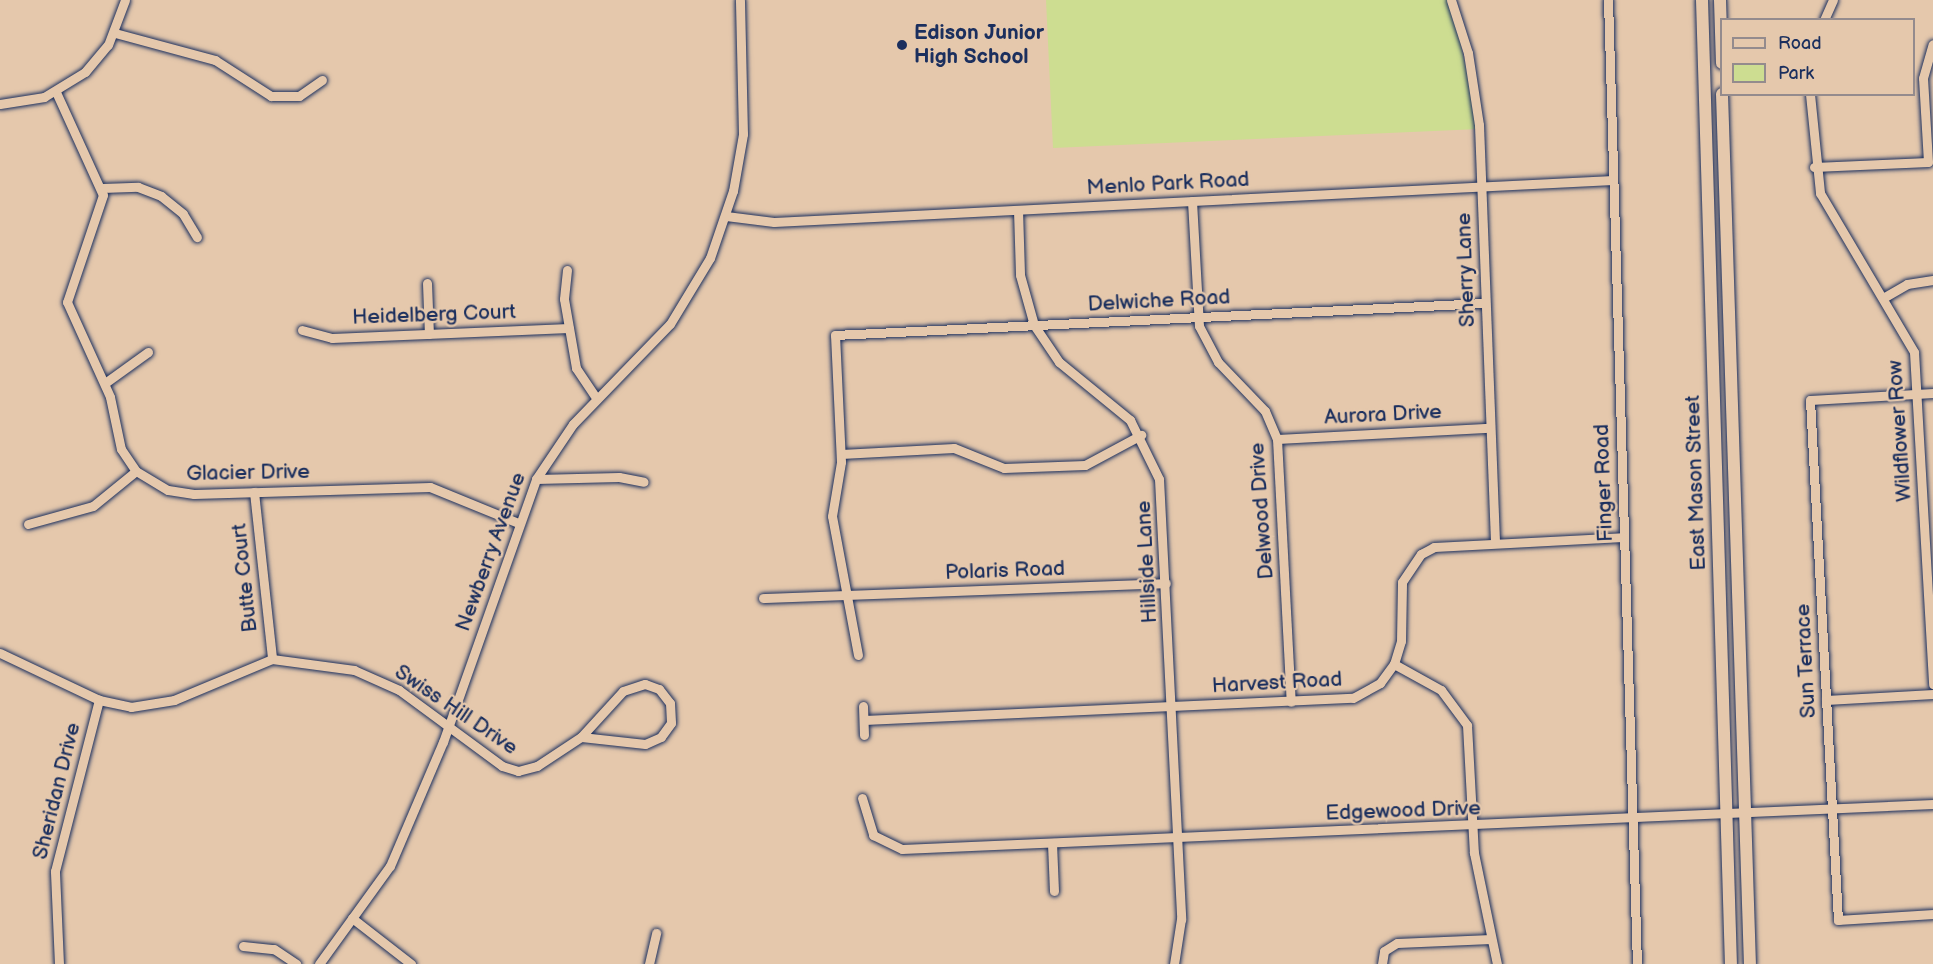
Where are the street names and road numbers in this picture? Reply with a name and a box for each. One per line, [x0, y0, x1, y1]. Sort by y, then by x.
street label: Menlo Park Road [1086, 167, 1250, 201]
street label: Sherry Lane [1451, 212, 1481, 328]
street label: Delwiche Road [1087, 285, 1231, 317]
street label: Heidelberg Court [352, 300, 516, 330]
street label: Wildflower Row [1882, 359, 1918, 503]
street label: East Mason Street [1680, 395, 1712, 571]
street label: Aurora Drive [1324, 399, 1442, 431]
street label: Finger Road [1589, 424, 1619, 542]
street label: Delwood Drive [1245, 442, 1279, 580]
street label: Glacier Drive [186, 459, 310, 487]
street label: Newberry Avenue [450, 469, 532, 635]
street label: Hillside Lane [1131, 500, 1163, 624]
street label: Butte Court [227, 522, 263, 634]
street label: Polaris Road [945, 556, 1065, 586]
street label: Sun Terrace [1790, 603, 1822, 719]
street label: Swiss Hill Drive [390, 660, 522, 760]
street label: Harvest Road [1211, 667, 1343, 699]
street label: Sheridan Drive [28, 720, 86, 862]
street label: Edgewood Drive [1325, 796, 1481, 826]

